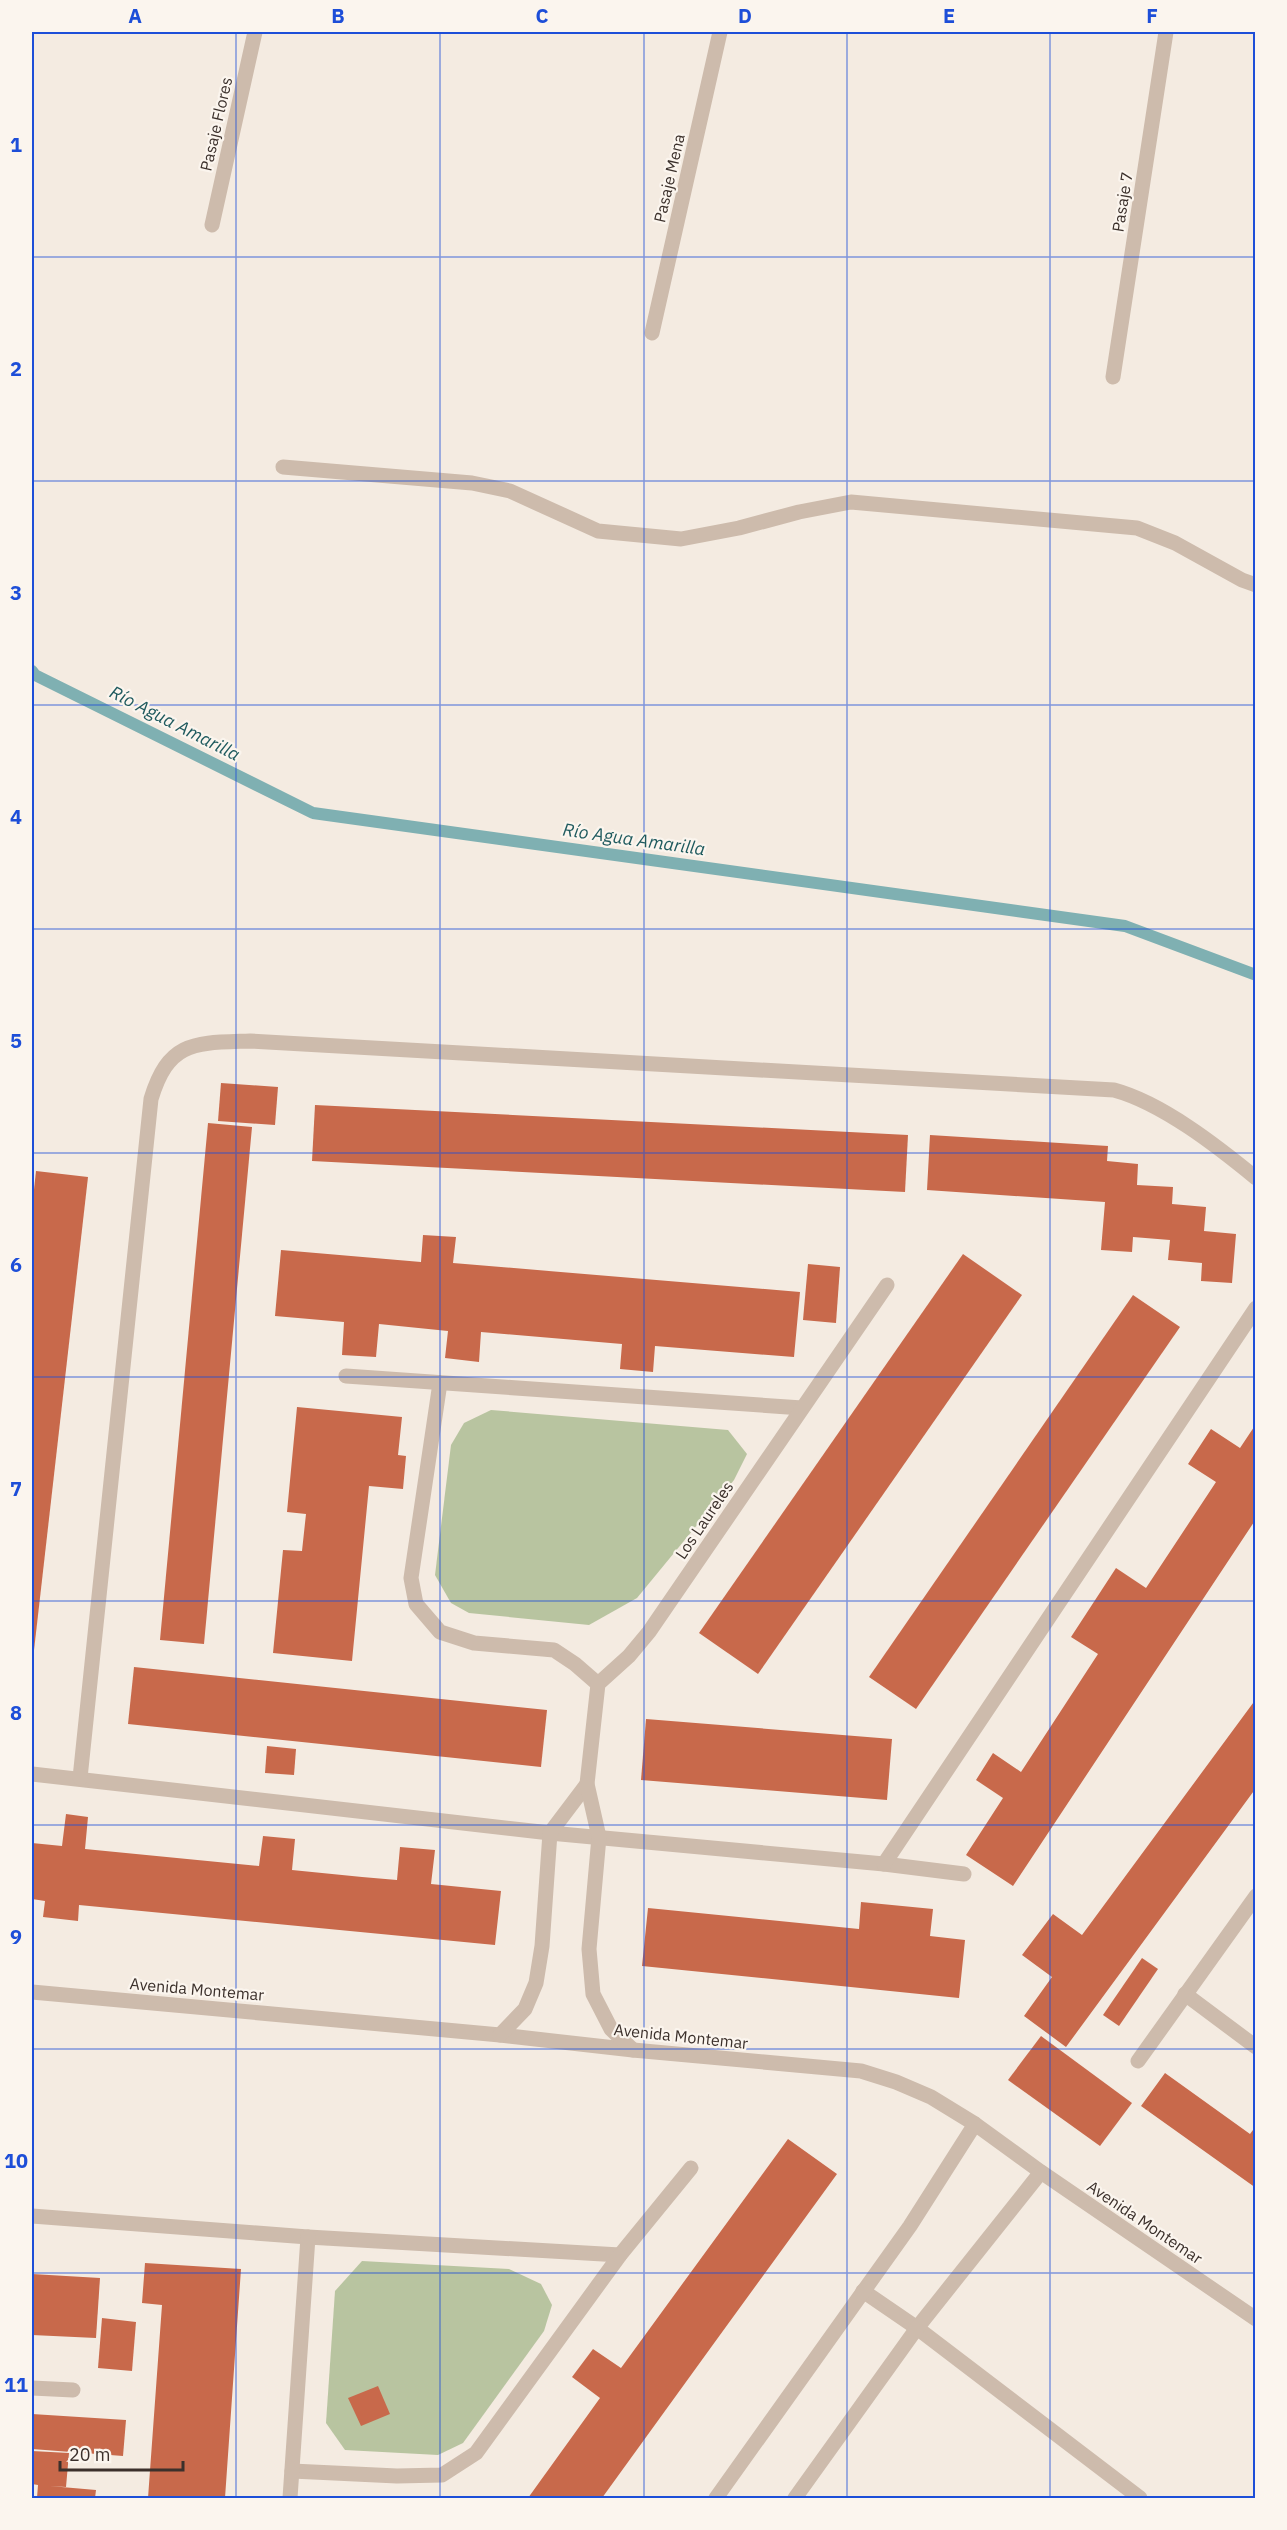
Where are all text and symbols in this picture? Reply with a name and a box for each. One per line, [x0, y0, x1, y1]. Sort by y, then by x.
text: A [128, 2, 142, 29]
text: B [331, 2, 345, 29]
text: C [535, 2, 549, 29]
text: D [738, 2, 752, 29]
text: E [943, 2, 955, 29]
text: F [1146, 2, 1158, 29]
street label: Pasaje Flores [196, 75, 236, 173]
text: 1 [10, 131, 22, 158]
street label: Pasaje Mena [649, 131, 689, 224]
street label: Pasaje 7 [1107, 171, 1137, 233]
text: 2 [10, 355, 22, 382]
text: 3 [10, 579, 22, 606]
water label: Río Agua Amarilla [106, 680, 244, 766]
text: 4 [10, 803, 22, 830]
water label: Río Agua Amarilla [561, 818, 707, 860]
text: 5 [10, 1027, 22, 1054]
text: 6 [10, 1251, 22, 1278]
text: 7 [10, 1475, 22, 1502]
street label: Los Laureles [671, 1477, 737, 1563]
text: 8 [10, 1699, 22, 1726]
text: 9 [10, 1923, 22, 1950]
street label: Avenida Montemar [129, 1973, 265, 2005]
street label: Avenida Montemar [613, 2019, 749, 2053]
text: 10 [4, 2147, 28, 2174]
street label: Avenida Montemar [1083, 2176, 1207, 2268]
text: 11 [4, 2371, 28, 2398]
scale bar [60, 2434, 183, 2472]
text: 20 m [69, 2443, 111, 2466]

